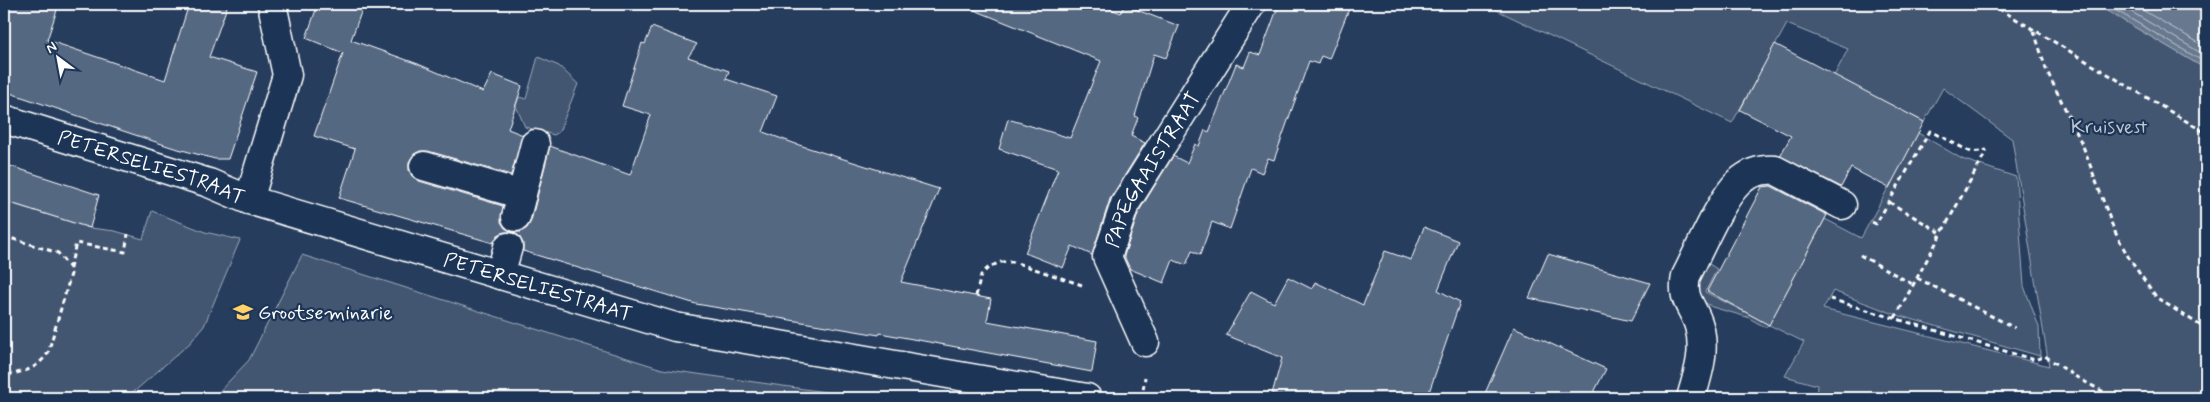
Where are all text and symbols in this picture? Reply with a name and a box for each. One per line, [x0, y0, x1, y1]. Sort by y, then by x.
north arrow [32, 32, 82, 82]
text: N [43, 38, 60, 58]
street label: PAPEGAAISTRAAT [1099, 87, 1207, 251]
park label: Kruisvest [2071, 114, 2147, 141]
street label: PETERSELIESTRAAT [54, 125, 249, 212]
street label: PETERSELIESTRAAT [440, 247, 635, 329]
place label: Grootseminarie [258, 300, 393, 327]
school or university icon: Grootseminarie [232, 301, 254, 323]

